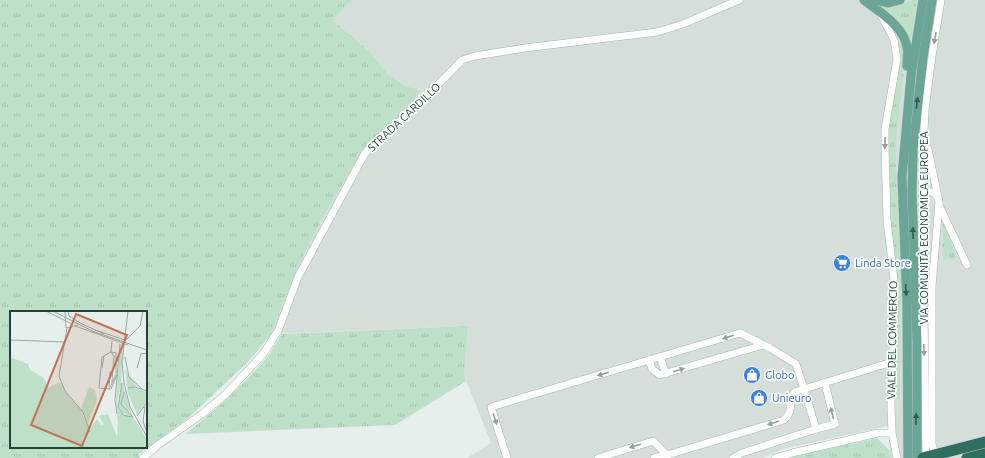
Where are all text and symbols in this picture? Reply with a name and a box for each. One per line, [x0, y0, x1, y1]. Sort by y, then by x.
one-way arrow [932, 32, 938, 45]
street label: STRADA CARDILLO [365, 80, 443, 154]
one-way arrow [914, 97, 920, 109]
street label: VIA COMUNITÀ ECONOMICA EUROPEA [917, 131, 930, 325]
one-way arrow [882, 137, 888, 150]
one-way arrow [909, 227, 916, 239]
supermarket icon: Linda Store [832, 253, 852, 273]
place label: Linda Store [855, 257, 911, 269]
street label: VIALE DEL COMMERCIO [885, 281, 899, 399]
one-way arrow [903, 284, 910, 296]
inset map [10, 311, 147, 448]
one-way arrow [721, 334, 733, 340]
one-way arrow [921, 344, 927, 357]
shop icon: Globo [742, 365, 762, 385]
one-way arrow [673, 367, 685, 373]
place label: Globo [765, 369, 794, 381]
one-way arrow [597, 371, 609, 377]
shop icon: Unieuro [749, 388, 769, 408]
place label: Unieuro [772, 392, 811, 404]
one-way arrow [829, 406, 835, 419]
one-way arrow [913, 412, 919, 425]
one-way arrow [492, 414, 498, 426]
one-way arrow [767, 420, 779, 426]
one-way arrow [629, 443, 641, 449]

